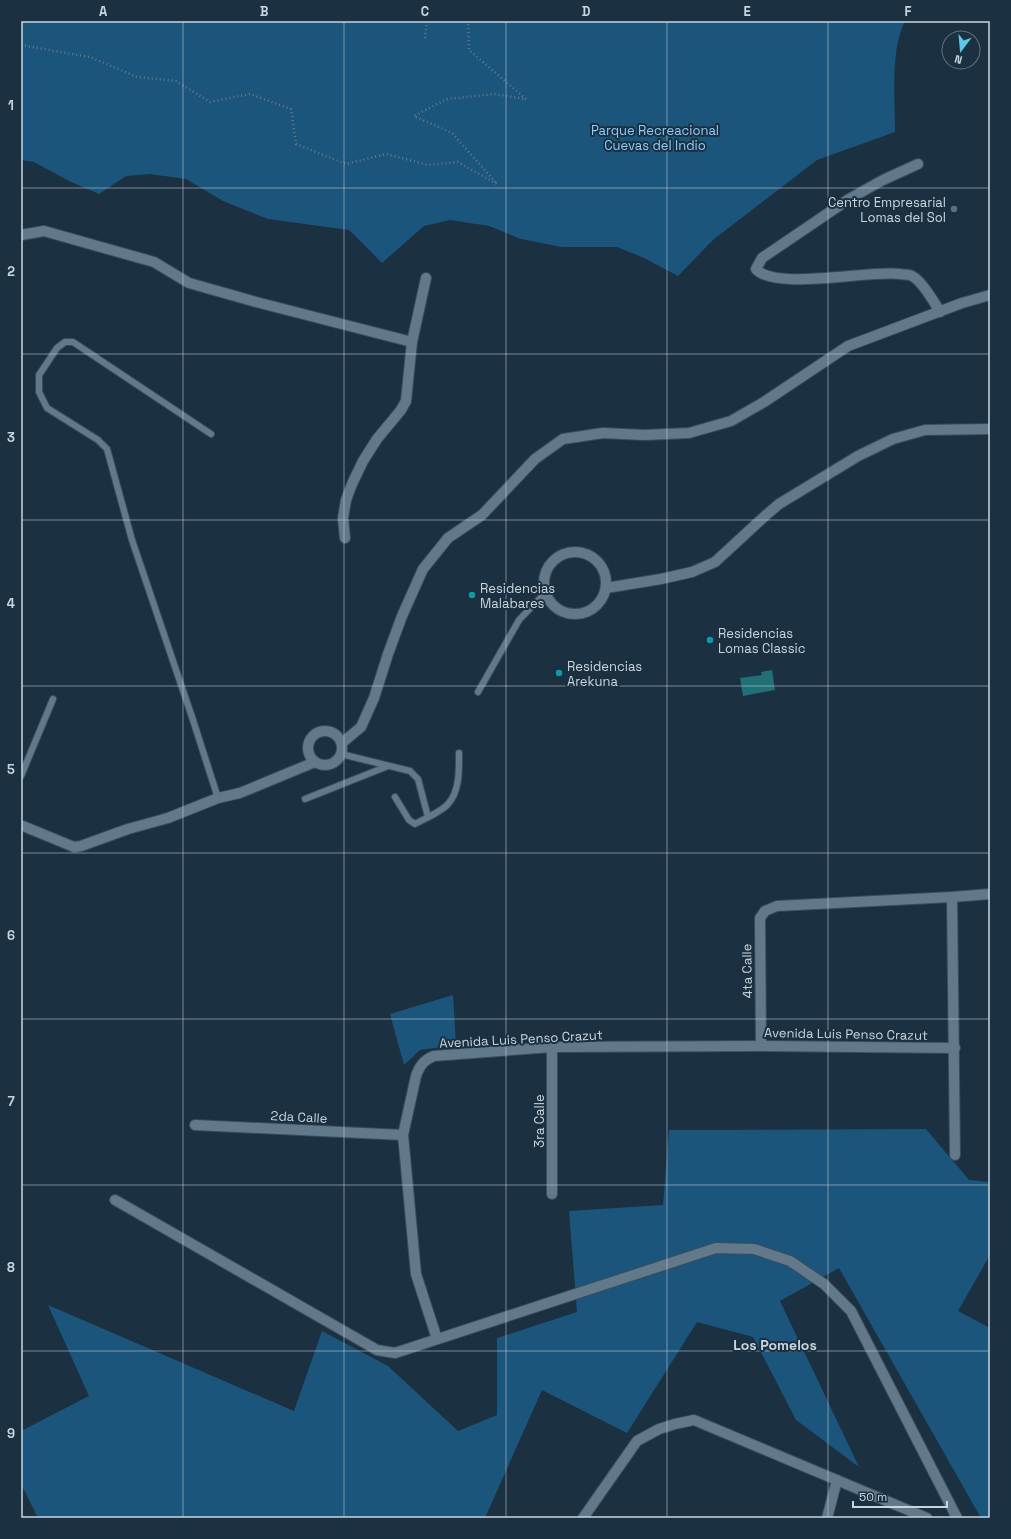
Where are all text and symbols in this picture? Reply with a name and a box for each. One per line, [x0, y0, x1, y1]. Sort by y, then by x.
text: A [99, 3, 108, 20]
text: B [260, 3, 269, 20]
text: C [421, 3, 429, 20]
text: D [582, 3, 591, 20]
text: E [743, 3, 751, 20]
text: F [905, 3, 912, 20]
north arrow [941, 30, 981, 70]
text: N [953, 52, 964, 67]
text: 1 [8, 97, 14, 114]
park label: Parque Recreacional Cuevas del Indio [591, 122, 719, 154]
place label: Centro Empresarial Lomas del Sol [828, 194, 946, 226]
marker: Centro Empresarial Lomas del Sol [949, 204, 959, 214]
text: 2 [7, 263, 15, 280]
text: 3 [7, 429, 15, 446]
place label: Residencias Malabares [480, 580, 555, 612]
marker: Residencias Malabares [467, 590, 477, 600]
text: 4 [7, 595, 15, 612]
place label: Residencias Lomas Classic [718, 625, 806, 657]
marker: Residencias Lomas Classic [705, 635, 715, 645]
place label: Residencias Arekuna [567, 658, 642, 690]
marker: Residencias Arekuna [554, 668, 564, 678]
text: 5 [7, 761, 15, 778]
text: 6 [7, 927, 15, 944]
street label: 4ta Calle [738, 943, 756, 999]
street label: Avenida Luis Penso Crazut [764, 1024, 928, 1044]
street label: Avenida Luis Penso Crazut [439, 1026, 603, 1052]
text: 7 [7, 1093, 15, 1110]
street label: 3ra Calle [531, 1094, 548, 1148]
street label: 2da Calle [270, 1107, 328, 1127]
text: 8 [7, 1259, 15, 1276]
district label: Los Pomelos [733, 1336, 817, 1354]
text: 9 [7, 1425, 15, 1442]
scale bar [853, 1483, 947, 1509]
text: 50 m [859, 1489, 887, 1505]

